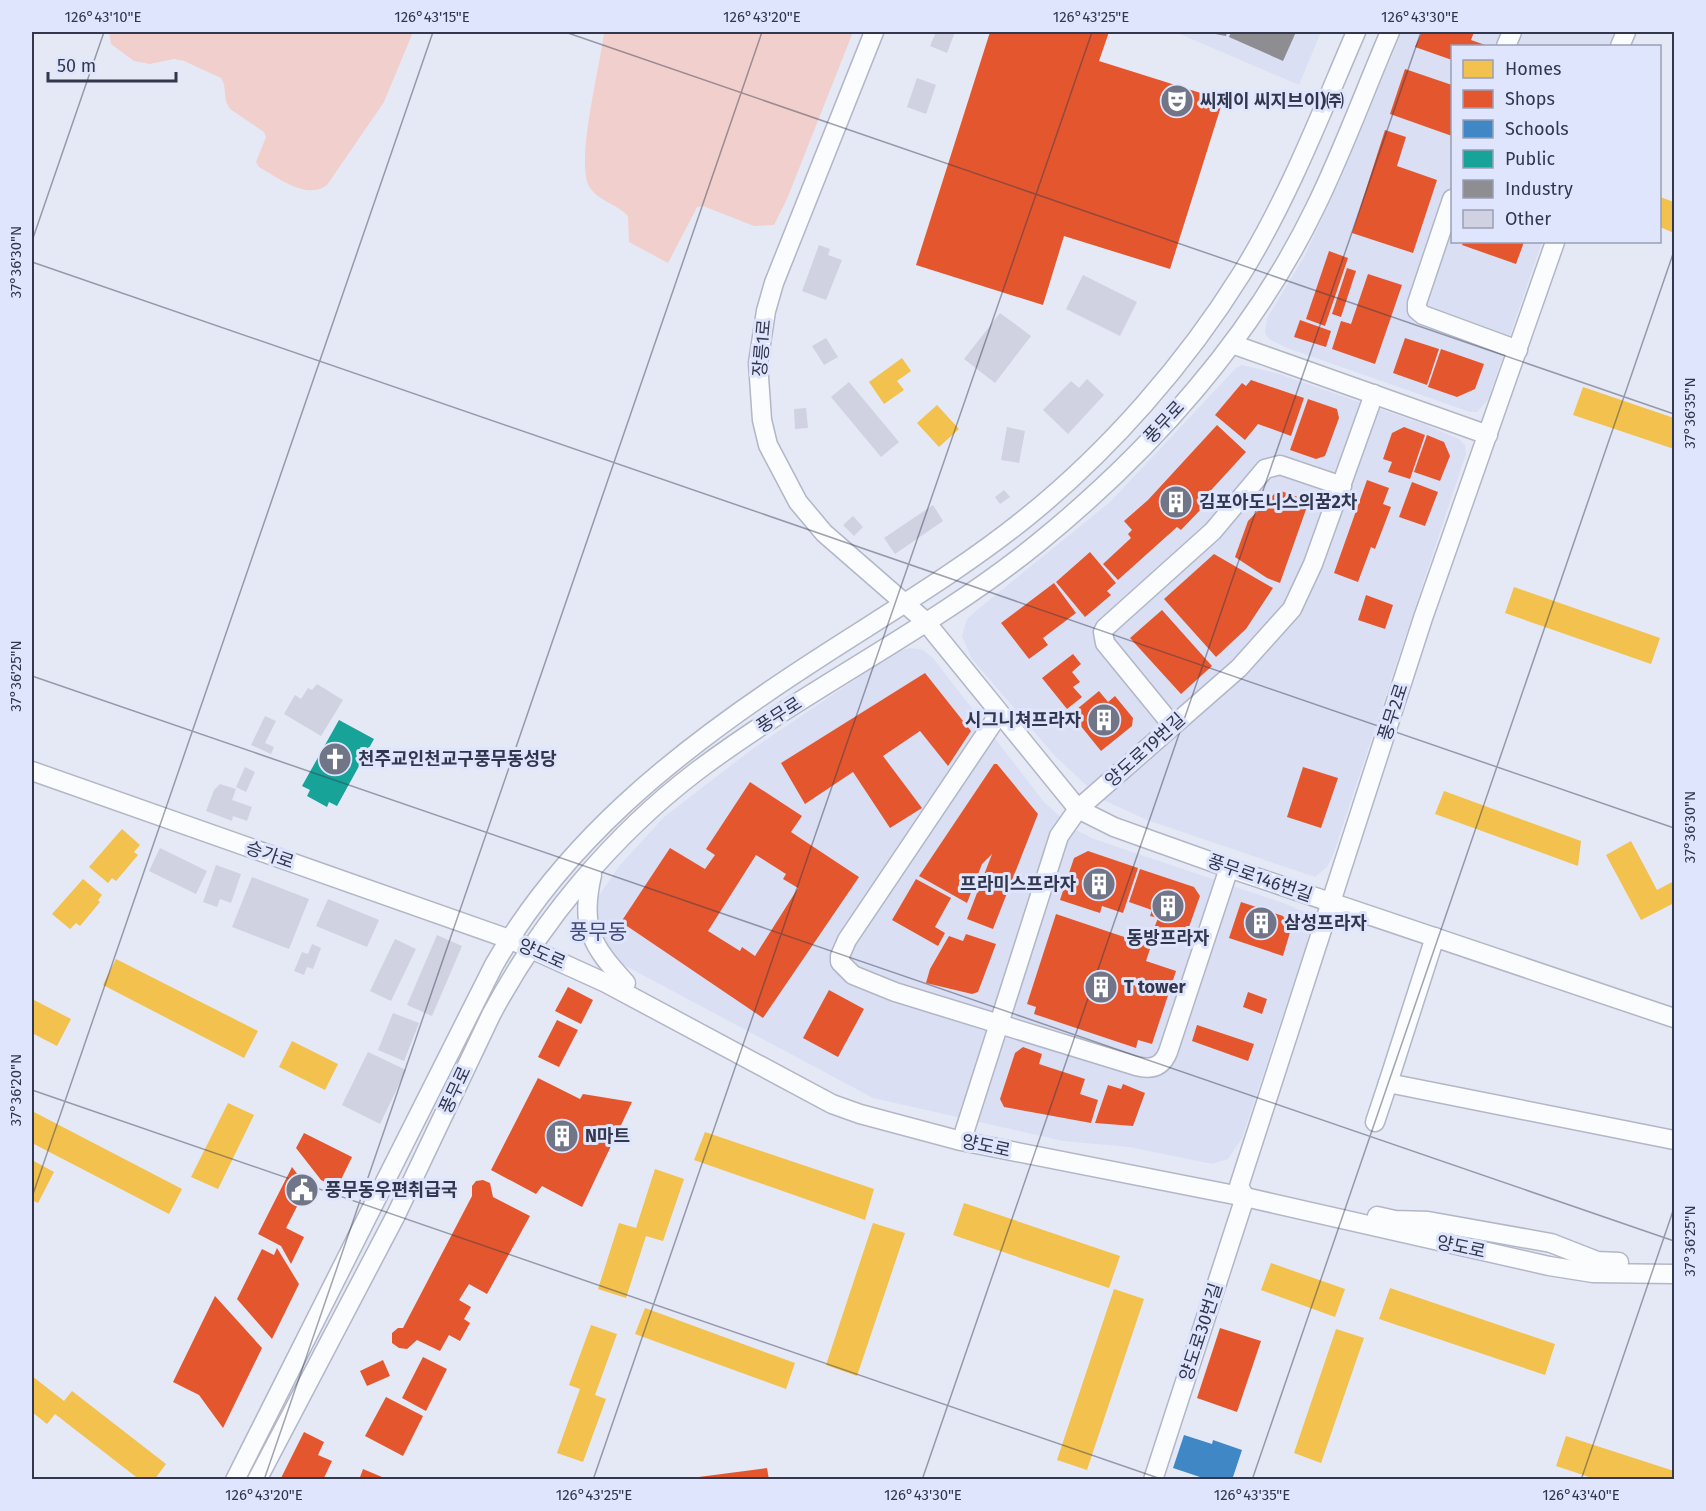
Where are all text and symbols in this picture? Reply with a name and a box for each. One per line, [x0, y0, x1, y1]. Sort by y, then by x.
text: 126°43'10"E [65, 8, 141, 26]
text: 126°43'15"E [394, 8, 470, 26]
text: 126°43'20"E [723, 8, 801, 26]
text: 126°43'25"E [1053, 8, 1129, 26]
text: 126°43'30"E [1381, 8, 1459, 26]
scale bar [48, 45, 176, 83]
legend [1451, 45, 1661, 243]
text: 50 m [57, 55, 96, 77]
text: Homes [1505, 58, 1561, 80]
theatre icon: 씨제이 씨지브이)㈜ [1159, 83, 1195, 119]
text: Shops [1505, 88, 1555, 110]
place label: 씨제이 씨지브이)㈜ [1200, 90, 1344, 112]
text: Schools [1505, 118, 1569, 140]
text: Public [1505, 148, 1555, 170]
text: Industry [1505, 178, 1573, 200]
text: Other [1505, 208, 1551, 230]
text: 37°36'30"N [7, 226, 25, 298]
street label: 장릉1로 [749, 318, 775, 378]
text: 37°36'35"N [1681, 377, 1699, 449]
street label: 풍무로 [1139, 396, 1189, 448]
building icon: 김포아도니스의꿈2차 [1158, 484, 1194, 520]
place label: 김포아도니스의꿈2차 [1199, 491, 1358, 513]
text: 37°36'25"N [7, 640, 25, 712]
street label: 풍무2로 [1373, 681, 1413, 743]
street label: 풍무로 [752, 692, 806, 738]
building icon: 시그니쳐프라자 [1086, 702, 1122, 738]
street label: 양도로19번길 [1100, 708, 1190, 792]
place label: 시그니쳐프라자 [965, 709, 1081, 731]
church icon: 천주교인천교구풍무동성당 [317, 741, 353, 777]
place label: 천주교인천교구풍무동성당 [358, 748, 557, 770]
text: 37°36'30"N [1681, 791, 1699, 863]
street label: 승가로 [243, 837, 297, 873]
street label: 풍무로146번길 [1205, 850, 1315, 906]
building icon: 프라미스프라자 [1081, 866, 1117, 902]
place label: 프라미스프라자 [960, 873, 1076, 895]
building icon: 동방프라자 [1150, 888, 1186, 924]
building icon: 삼성프라자 [1243, 905, 1279, 941]
place label: 삼성프라자 [1284, 912, 1367, 934]
district label: 풍무동 [569, 919, 627, 945]
place label: 동방프라자 [1127, 927, 1210, 949]
street label: 양도로 [515, 934, 569, 974]
building icon: T tower [1083, 969, 1119, 1005]
place label: T tower [1124, 976, 1187, 998]
text: 37°36'20"N [7, 1054, 25, 1126]
street label: 풍무로 [435, 1063, 475, 1117]
building icon: N마트 [544, 1118, 580, 1154]
place label: N마트 [585, 1125, 630, 1147]
street label: 양도로 [959, 1130, 1013, 1162]
public building icon: 풍무동우편취급국 [284, 1172, 320, 1208]
place label: 풍무동우편취급국 [325, 1179, 457, 1201]
text: 37°36'25"N [1681, 1205, 1699, 1277]
street label: 양도로 [1434, 1231, 1488, 1263]
street label: 양도로30번길 [1175, 1280, 1227, 1384]
text: 126°43'20"E [225, 1486, 303, 1504]
text: 126°43'25"E [556, 1486, 632, 1504]
text: 126°43'30"E [884, 1486, 962, 1504]
text: 126°43'35"E [1214, 1486, 1290, 1504]
text: 126°43'40"E [1542, 1486, 1620, 1504]

